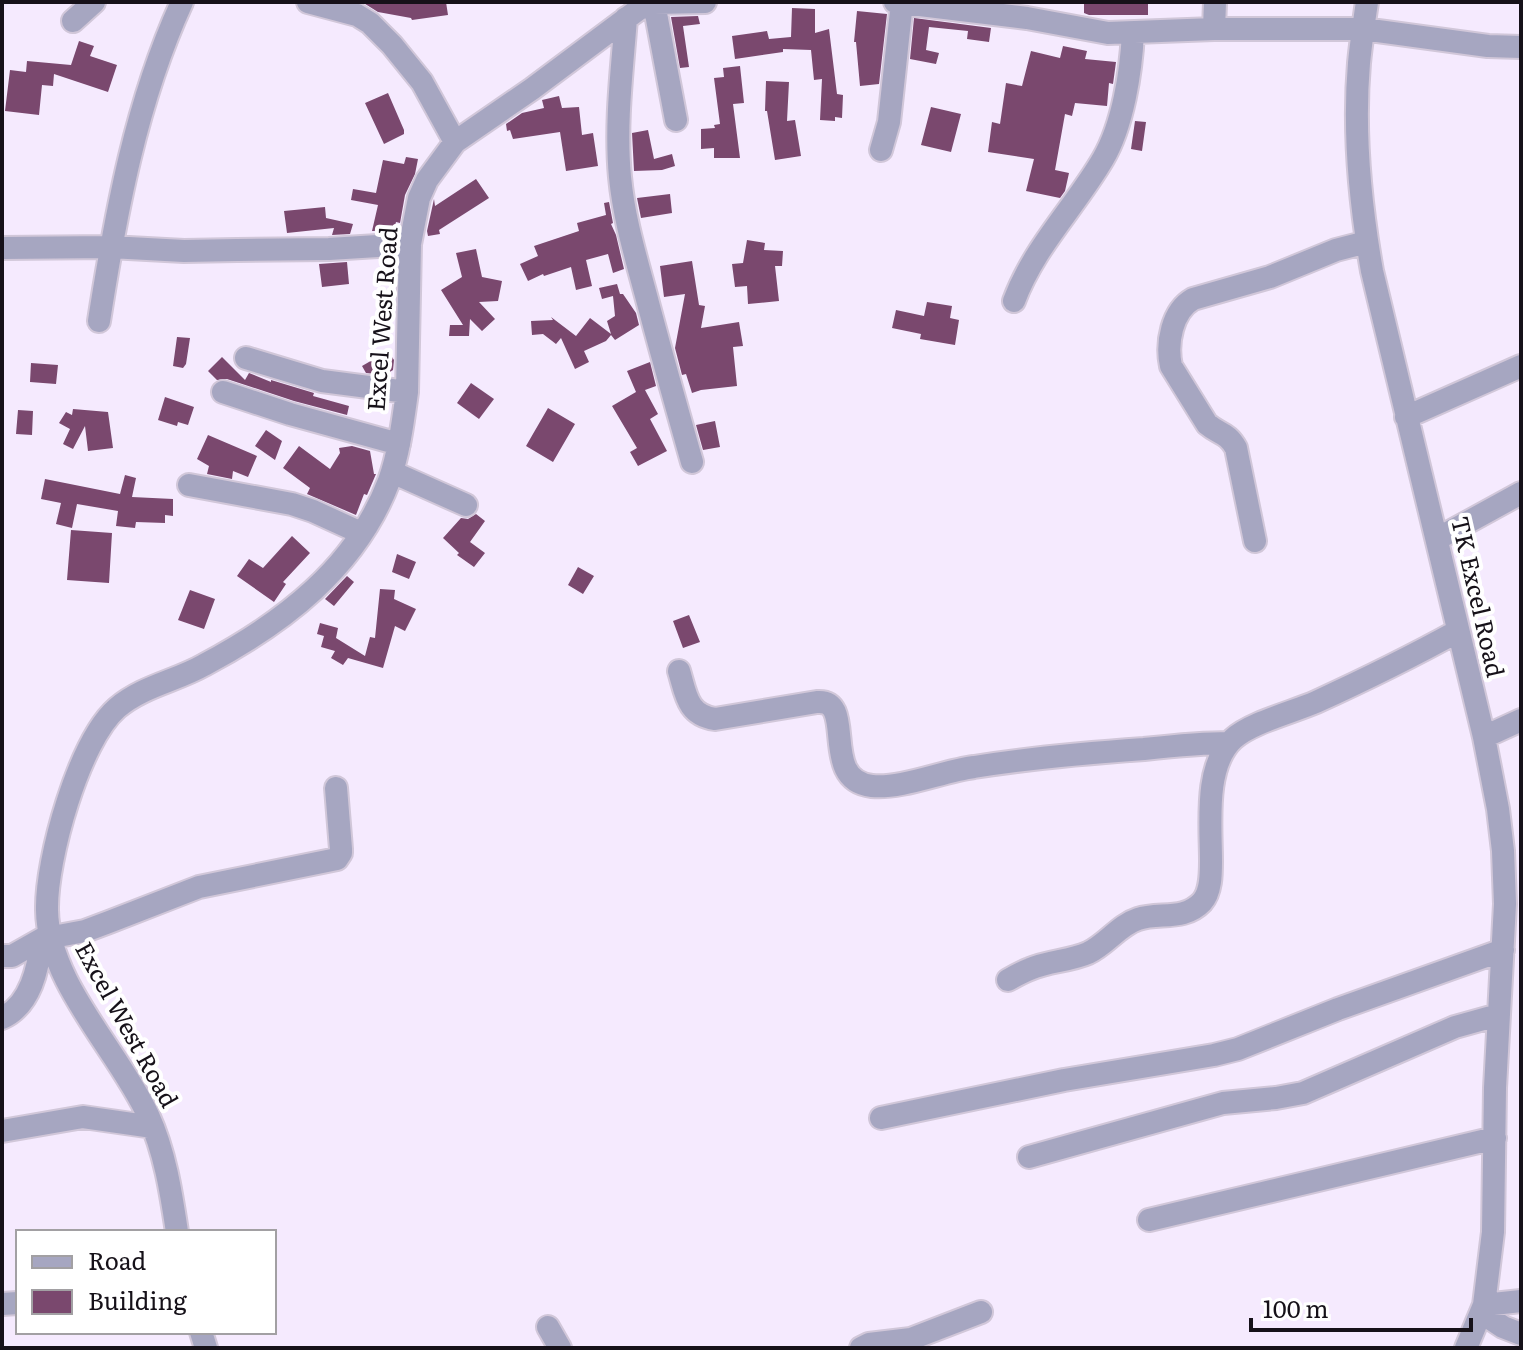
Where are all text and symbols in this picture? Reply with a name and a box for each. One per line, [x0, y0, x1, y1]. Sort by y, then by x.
street label: Excel West Road [357, 225, 404, 412]
street label: TK Excel Road [1444, 513, 1515, 681]
street label: Excel West Road [68, 934, 188, 1113]
legend [16, 1230, 276, 1334]
text: Road [88, 1242, 147, 1277]
text: Building [88, 1282, 187, 1317]
scale bar [1251, 1282, 1471, 1332]
text: 100 m [1263, 1290, 1329, 1325]

